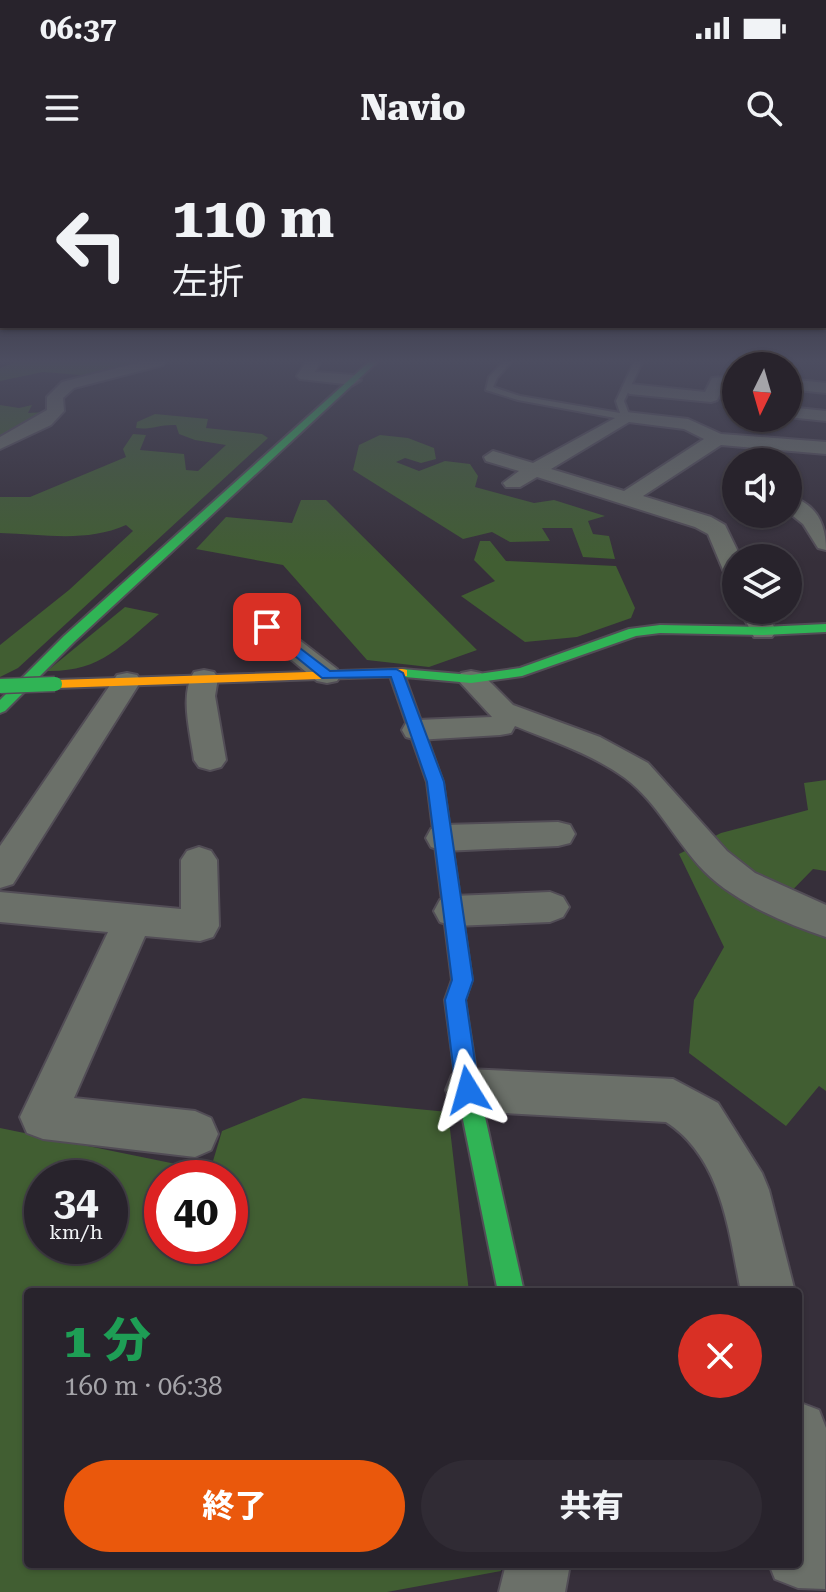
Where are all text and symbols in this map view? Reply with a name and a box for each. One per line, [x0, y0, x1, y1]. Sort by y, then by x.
text: 06:37 [40, 11, 117, 46]
icon: menu [40, 86, 84, 130]
icon: search [742, 86, 786, 130]
text: Navio [360, 87, 466, 129]
text: 110 m [172, 185, 334, 251]
icon: left [40, 192, 144, 296]
text: 左折 [172, 261, 244, 303]
north arrow [722, 352, 802, 432]
map controls [722, 352, 802, 624]
button: sound [722, 448, 802, 528]
button: layers [722, 544, 802, 624]
pin [233, 593, 301, 661]
icon: arrive [245, 605, 289, 649]
position arrow [426, 1048, 510, 1132]
speed limit sign: 40 [144, 1160, 248, 1264]
text: 34 [54, 1178, 98, 1225]
text: km/h [49, 1220, 103, 1244]
text: 1 分 [64, 1313, 151, 1369]
button: close [678, 1314, 762, 1398]
text: 160 m · 06:38 [64, 1371, 223, 1401]
button: 終了 [64, 1460, 405, 1552]
button: 共有 [421, 1460, 762, 1552]

